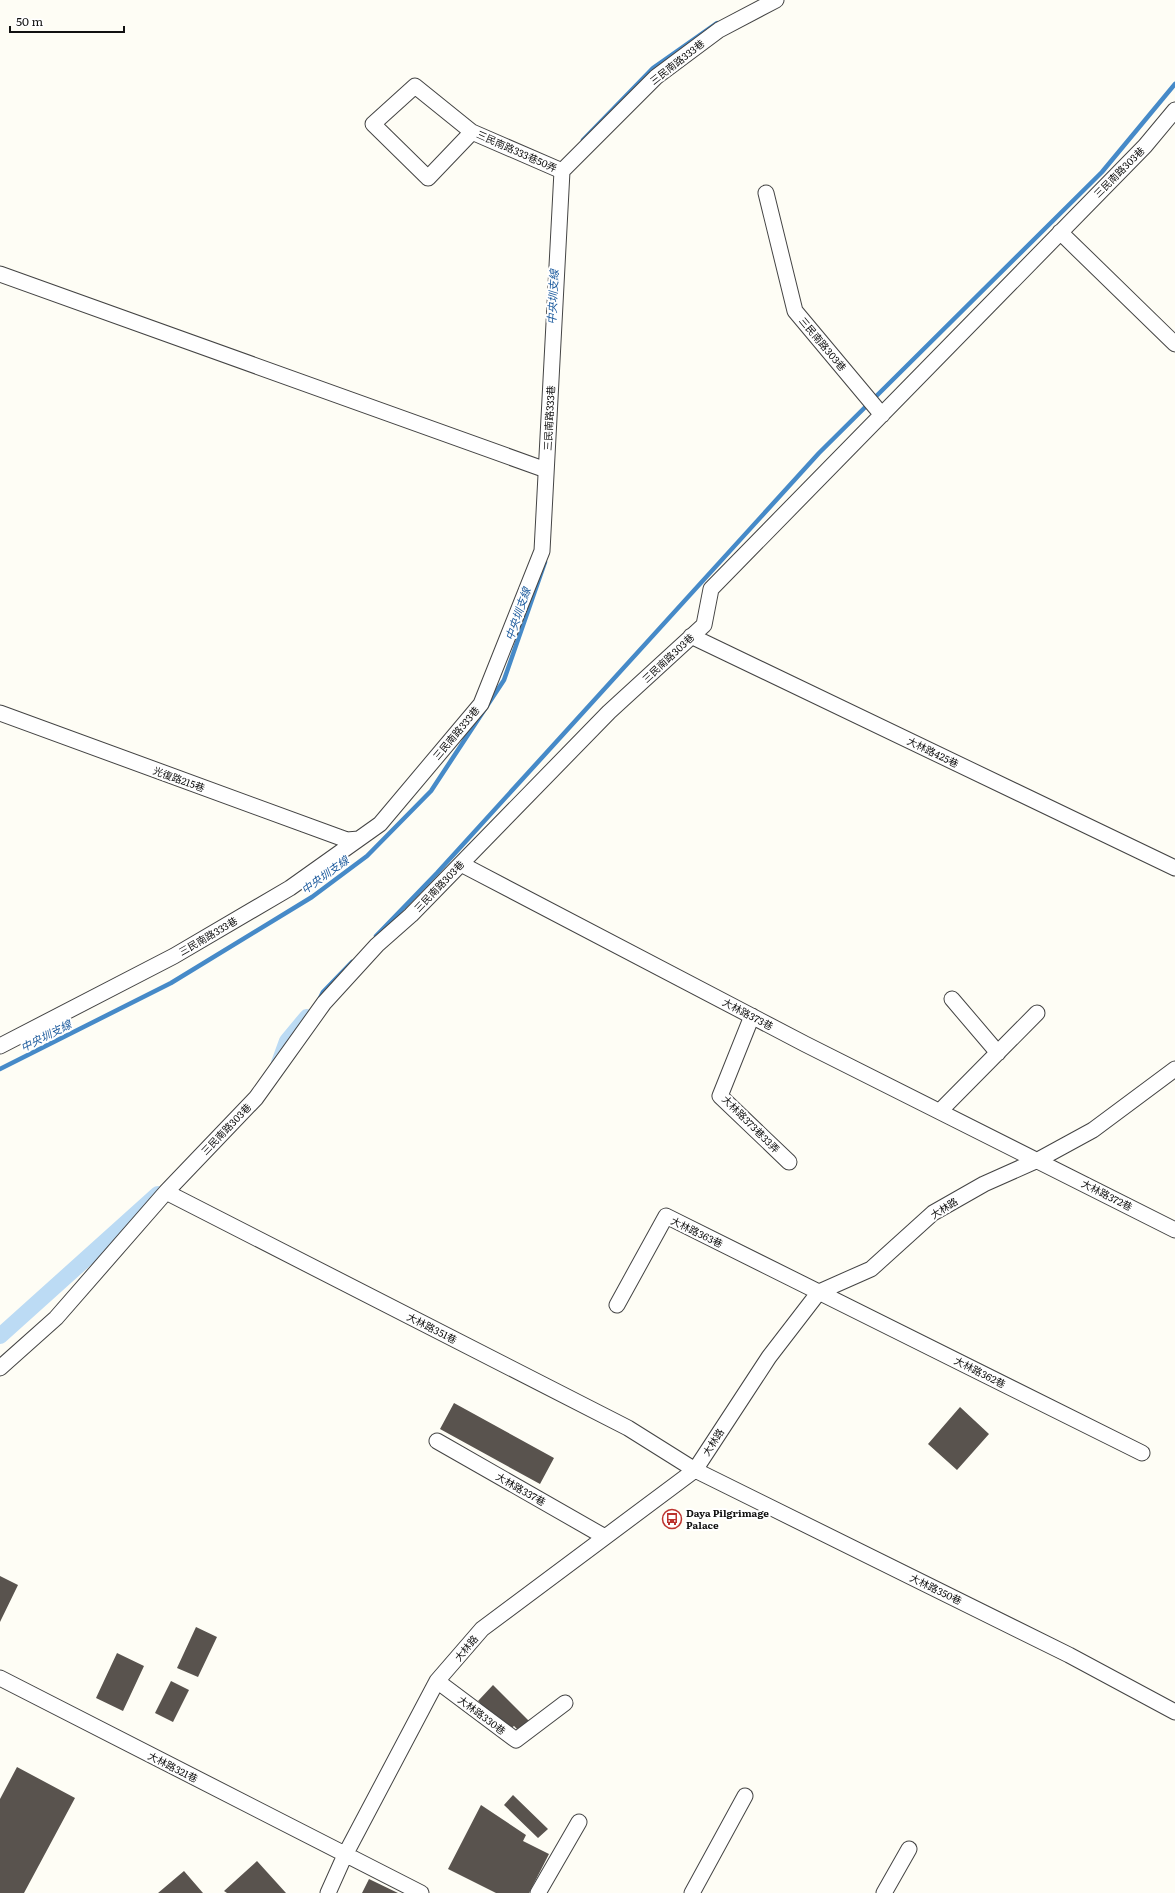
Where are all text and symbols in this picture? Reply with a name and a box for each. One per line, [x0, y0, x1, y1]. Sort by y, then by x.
scale bar [10, 8, 124, 34]
text: 50 m [16, 12, 43, 30]
street label: 三民南路333巷 [646, 35, 707, 88]
street label: 三民南路333巷50弄 [475, 126, 560, 175]
street label: 三民南路303巷 [1090, 143, 1147, 200]
water label: 中央圳支線 [543, 267, 562, 325]
street label: 三民南路303巷 [796, 313, 850, 374]
street label: 三民南路333巷 [539, 385, 558, 451]
water label: 中央圳支線 [501, 583, 534, 642]
street label: 三民南路303巷 [638, 629, 697, 686]
street label: 三民南路333巷 [429, 703, 482, 763]
street label: 大林路425巷 [905, 733, 962, 770]
street label: 光復路215巷 [151, 762, 207, 795]
water label: 中央圳支線 [297, 850, 353, 897]
street label: 三民南路303巷 [410, 857, 467, 915]
street label: 三民南路333巷 [176, 913, 240, 958]
street label: 大林路373巷 [720, 994, 776, 1033]
water label: 中央圳支線 [17, 1015, 75, 1055]
street label: 大林路373巷33弄 [719, 1091, 784, 1156]
street label: 三民南路303巷 [197, 1100, 254, 1158]
street label: 大林路372巷 [1079, 1175, 1135, 1214]
street label: 大林路 [927, 1193, 960, 1222]
street label: 大林路363巷 [669, 1212, 726, 1251]
street label: 大林路351巷 [405, 1308, 460, 1347]
street label: 大林路362巷 [952, 1352, 1009, 1391]
street label: 大林路 [698, 1425, 727, 1458]
street label: 大林路337巷 [494, 1468, 549, 1509]
place label: Daya Pilgrimage Palace [686, 1505, 769, 1532]
bus stop icon: Daya Pilgrimage Palace [661, 1508, 683, 1530]
street label: 大林路350巷 [908, 1569, 965, 1608]
street label: 大林路 [450, 1631, 481, 1664]
street label: 大林路330巷 [455, 1692, 509, 1738]
street label: 大林路321巷 [146, 1748, 201, 1786]

